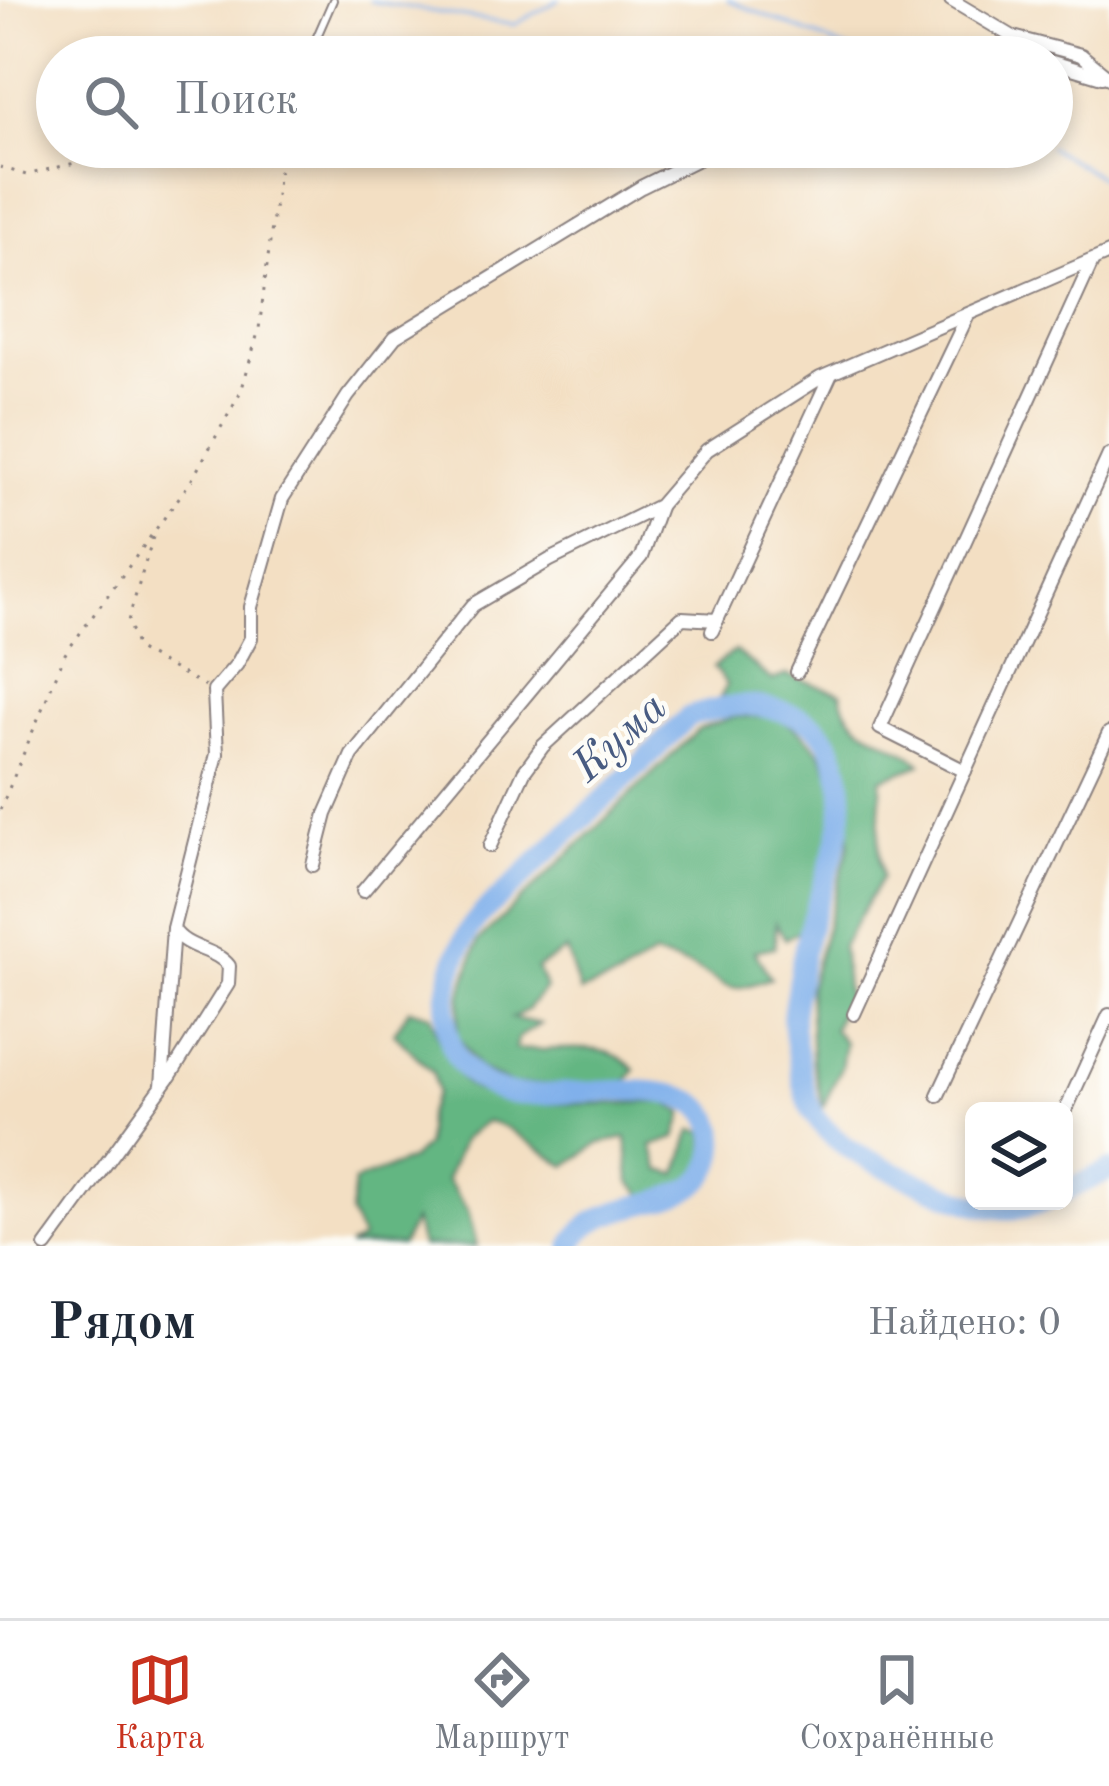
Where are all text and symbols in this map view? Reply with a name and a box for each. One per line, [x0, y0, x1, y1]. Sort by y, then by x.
search box [36, 36, 1073, 168]
icon: search [78, 69, 144, 135]
text: Поиск [174, 79, 298, 124]
water label: Кума [565, 685, 677, 792]
map controls [965, 1102, 1073, 1210]
button: layers [965, 1102, 1073, 1210]
text: Рядом [48, 1299, 196, 1350]
text: Найдено: 0 [868, 1304, 1061, 1343]
tab: Карта [115, 1647, 204, 1760]
tab: Маршрут [434, 1647, 570, 1760]
tab: Сохранённые [799, 1647, 994, 1760]

